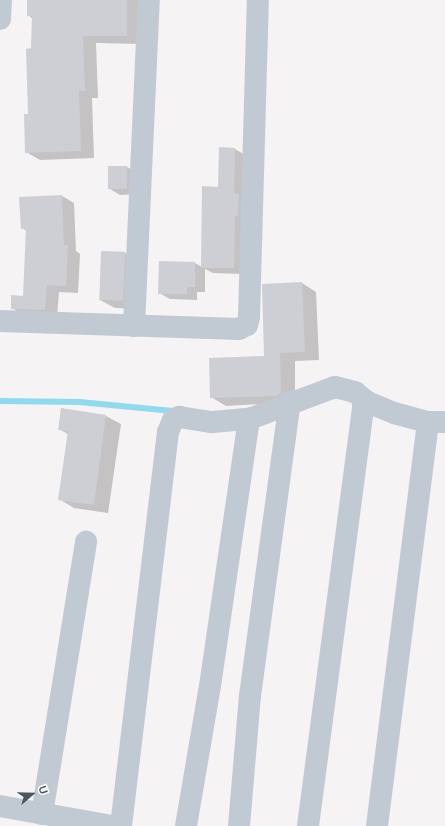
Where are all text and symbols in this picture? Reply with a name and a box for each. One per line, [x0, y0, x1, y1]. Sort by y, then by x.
north arrow [12, 774, 52, 814]
text: U [36, 784, 50, 796]

